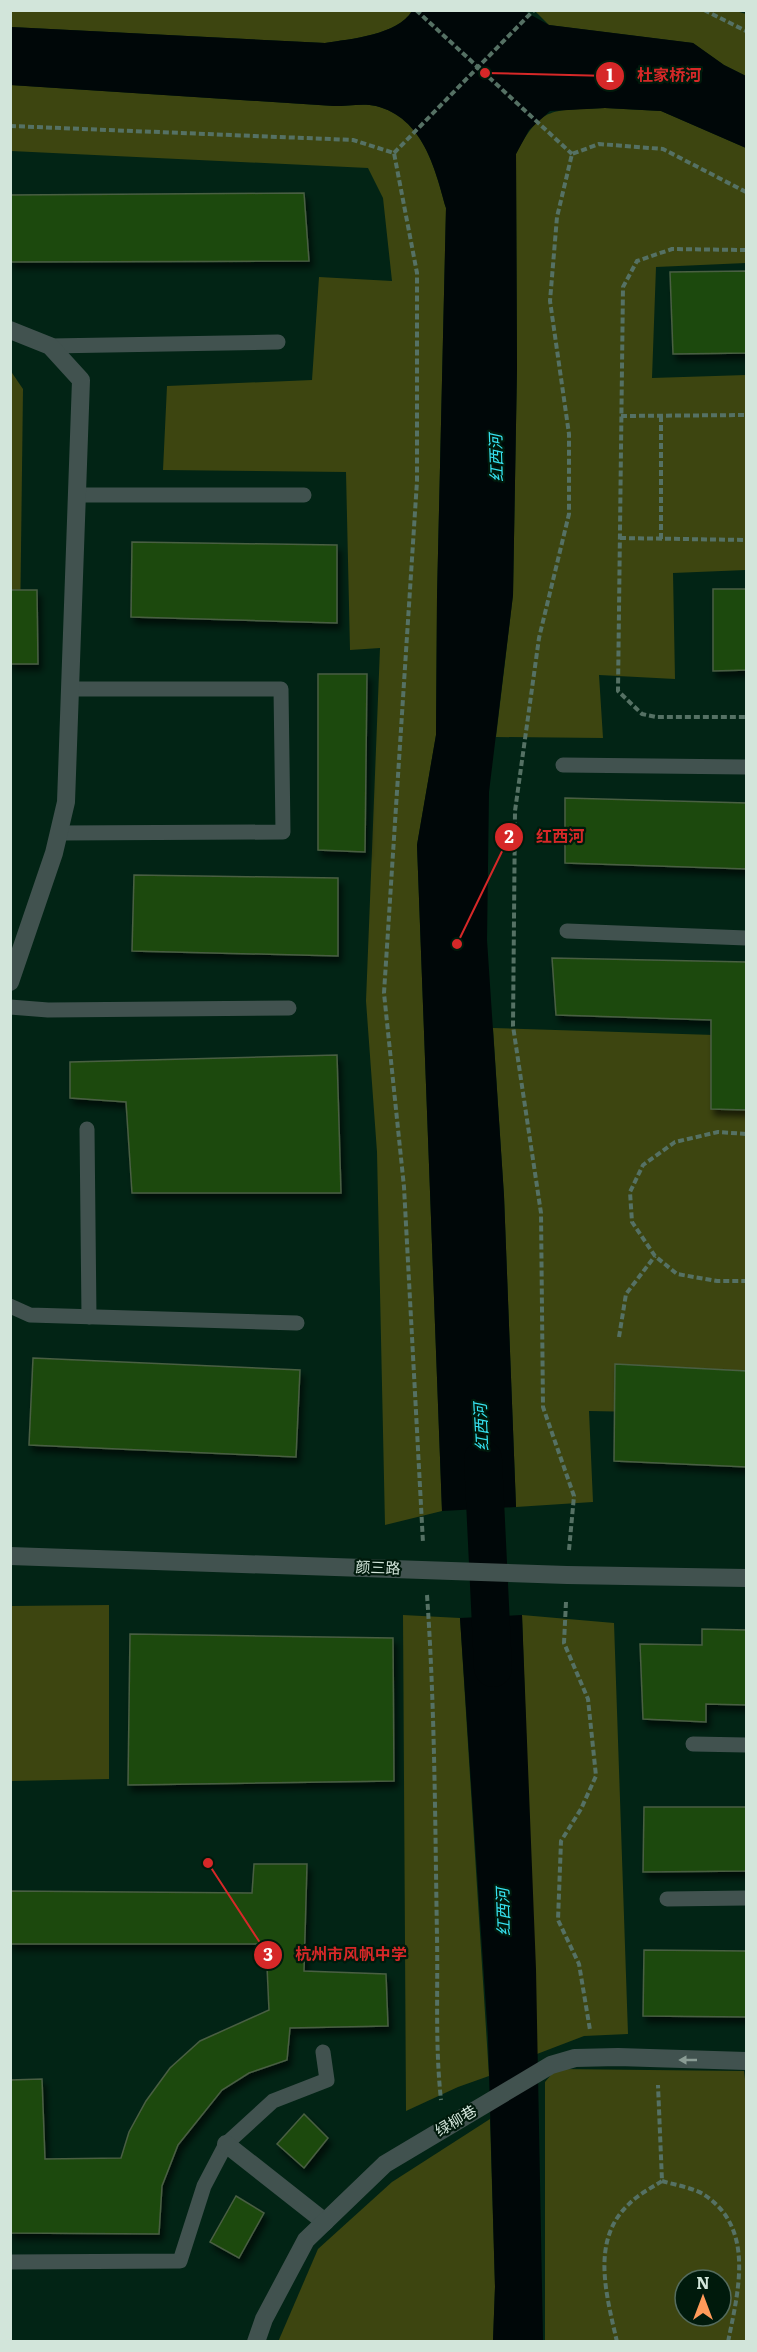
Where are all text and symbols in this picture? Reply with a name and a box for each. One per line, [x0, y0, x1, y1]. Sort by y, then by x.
callout: 杜家桥河 [595, 59, 713, 93]
text: 1 [606, 61, 614, 88]
text: 杜家桥河 [637, 62, 701, 86]
water label: 红西河 [482, 431, 508, 482]
callout: 红西河 [494, 820, 596, 854]
text: 2 [504, 822, 514, 849]
text: 红西河 [536, 823, 584, 847]
water label: 红西河 [467, 1399, 493, 1452]
street label: 颜三路 [355, 1554, 401, 1579]
water label: 红西河 [489, 1885, 515, 1936]
callout: 杭州市风帆中学 [253, 1938, 419, 1972]
text: 3 [263, 1940, 273, 1967]
text: 杭州市风帆中学 [295, 1941, 407, 1965]
one-way arrow [679, 2056, 698, 2065]
street label: 绿柳巷 [430, 2098, 480, 2141]
north arrow [673, 2268, 733, 2328]
text: N [696, 2270, 710, 2294]

